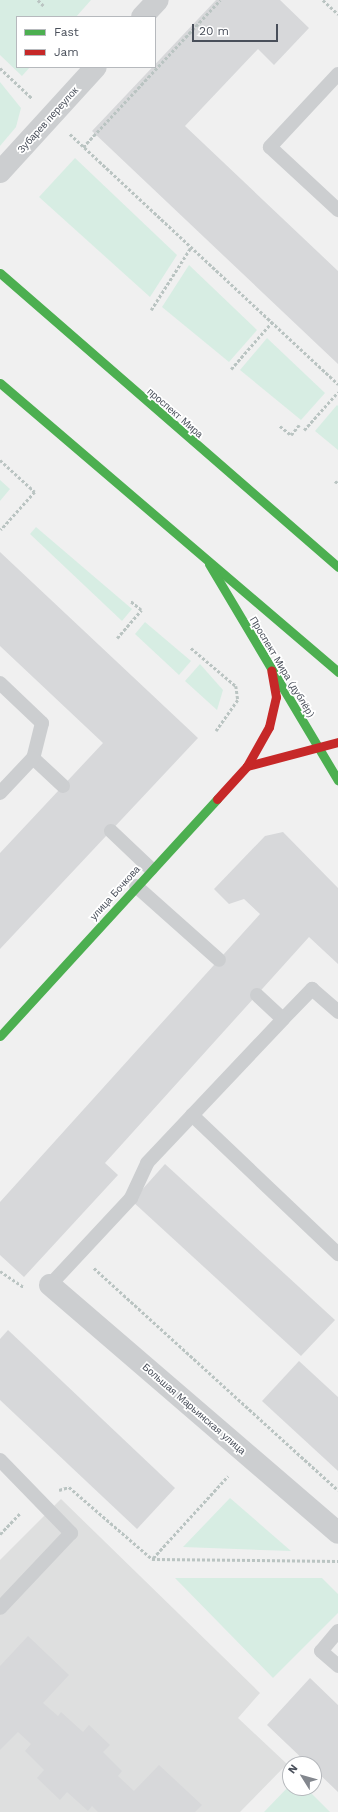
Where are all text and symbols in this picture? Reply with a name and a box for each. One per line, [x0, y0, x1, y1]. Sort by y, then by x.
legend [16, 16, 156, 68]
scale bar [194, 16, 280, 42]
text: 20 m [199, 24, 229, 38]
text: Fast [54, 25, 79, 39]
text: Jam [54, 45, 79, 59]
street label: Зубарев переулок [15, 85, 81, 155]
street label: проспект Мира [145, 385, 205, 441]
street label: Проспект Мира (дублёр) [247, 614, 317, 720]
street label: улица Бочкова [88, 863, 142, 923]
street label: Большая Марьинская улица [140, 1361, 248, 1457]
north arrow [282, 1756, 322, 1796]
text: N [285, 1762, 300, 1776]

